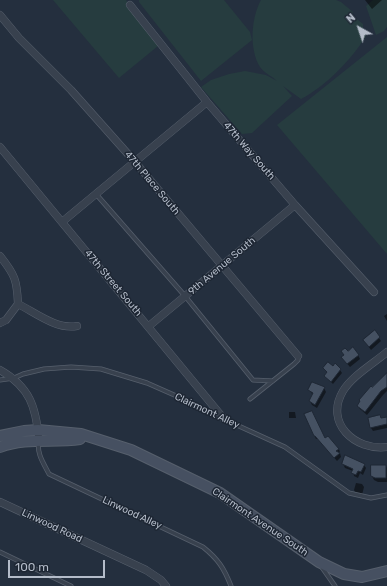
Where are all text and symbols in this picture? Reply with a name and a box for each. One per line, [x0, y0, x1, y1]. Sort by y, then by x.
north arrow [339, 8, 379, 48]
text: N [344, 11, 358, 26]
street label: 47th Way South [221, 120, 277, 182]
street label: 47th Place South [122, 149, 182, 217]
street label: 9th Avenue South [186, 234, 258, 298]
street label: 47th Street South [82, 247, 144, 319]
street label: Clairmont Alley [173, 391, 241, 431]
street label: Clairmont Avenue South [210, 485, 310, 559]
street label: Linwood Alley [100, 494, 164, 532]
street label: Linwood Road [20, 507, 84, 545]
scale bar [10, 552, 107, 578]
text: 100 m [15, 560, 49, 574]

